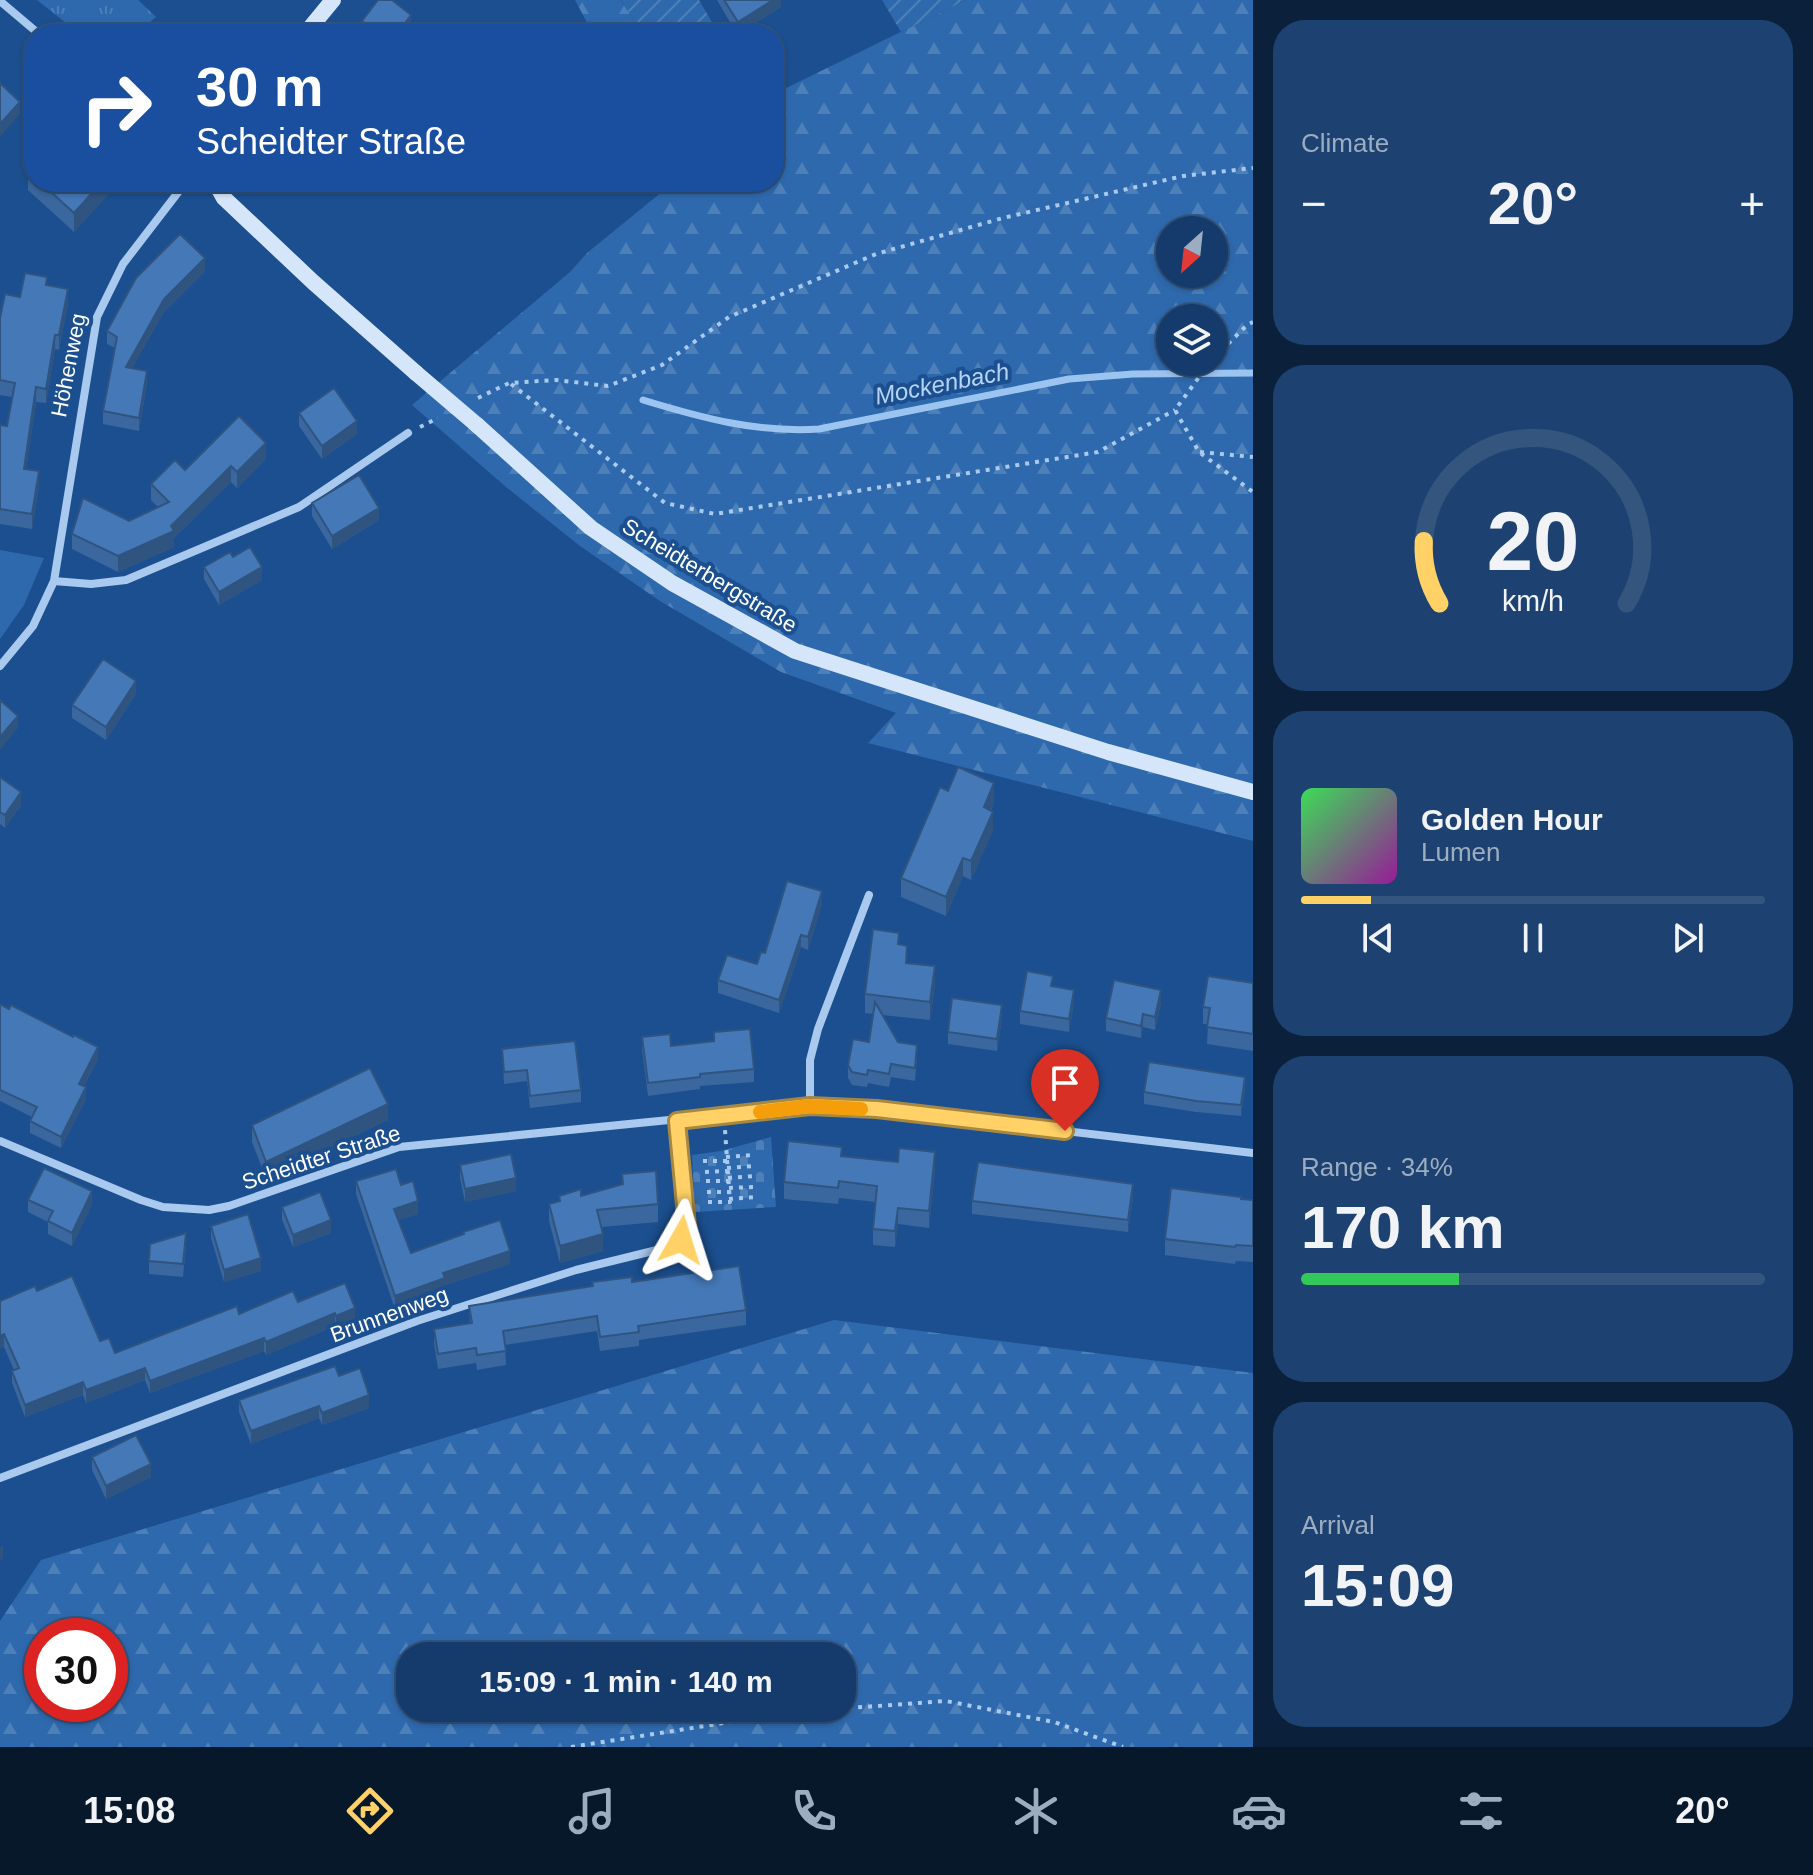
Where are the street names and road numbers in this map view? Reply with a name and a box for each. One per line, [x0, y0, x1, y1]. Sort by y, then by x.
street label: Höhenweg [46, 311, 91, 419]
street label: Scheidterbergstraße [618, 513, 802, 637]
street label: Scheidter Straße [239, 1120, 404, 1195]
street label: Brunnenweg [327, 1282, 451, 1347]

